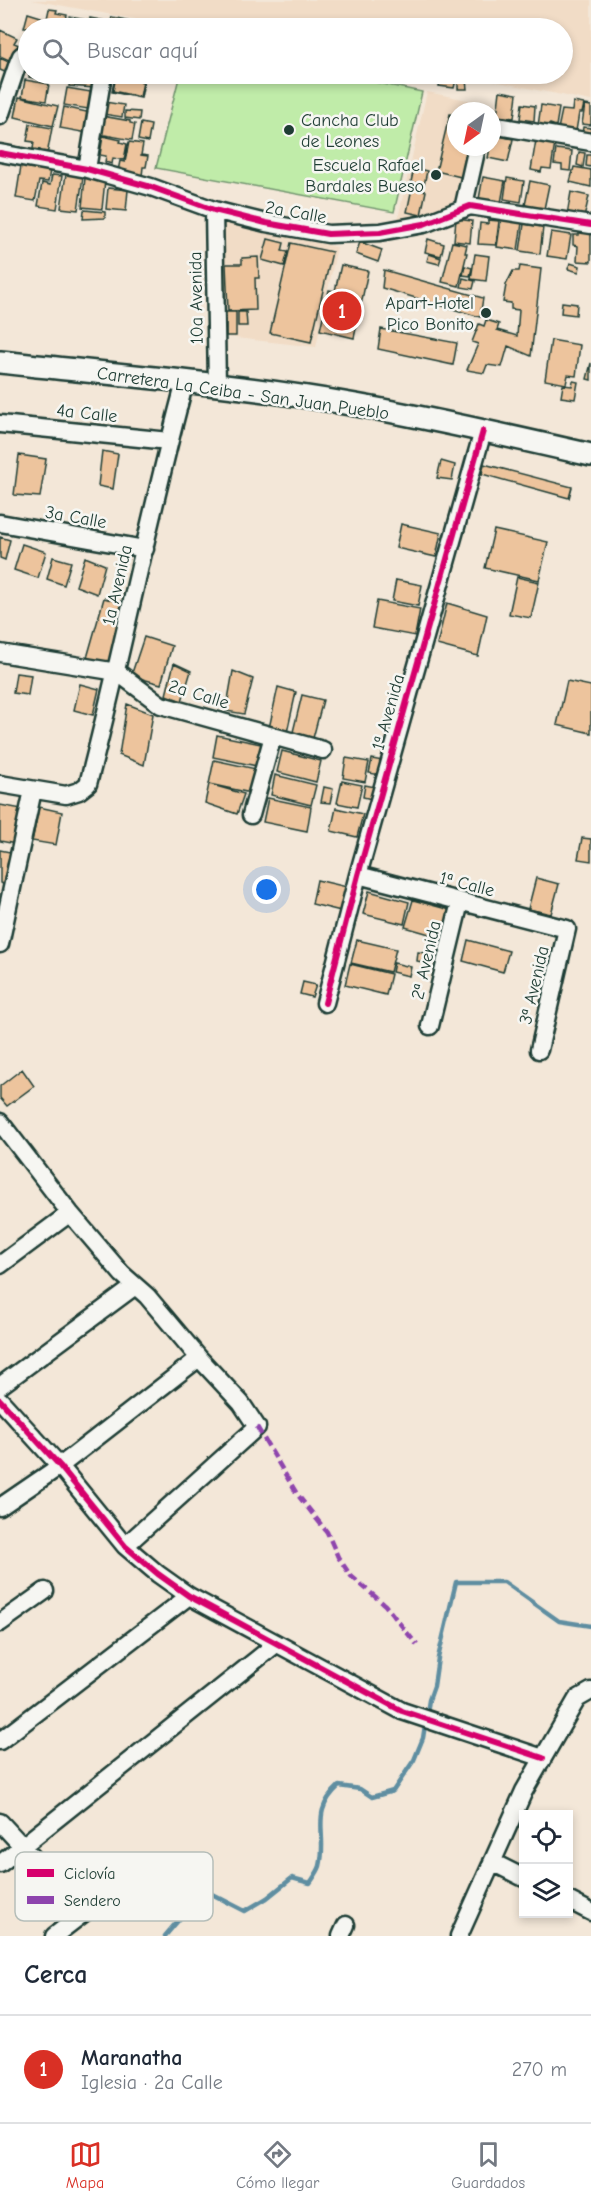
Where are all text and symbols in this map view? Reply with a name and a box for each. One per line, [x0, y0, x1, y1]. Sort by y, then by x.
search box [18, 18, 573, 84]
icon: search [39, 35, 72, 68]
text: Buscar aquí [87, 38, 198, 64]
north arrow [447, 102, 501, 156]
place label: Cancha Club de Leones [301, 110, 399, 152]
marker: Cancha Club de Leones [282, 123, 296, 137]
place label: Escuela Rafael Bardales Bueso [305, 155, 424, 197]
marker: Escuela Rafael Bardales Bueso [429, 168, 443, 182]
street label: 2a Calle [264, 197, 328, 228]
street label: 10a Avenida [185, 251, 208, 345]
pin: 1 [322, 288, 362, 334]
place label: Apart-Hotel Pico Bonito [385, 293, 474, 335]
marker: Apart-Hotel Pico Bonito [479, 306, 493, 320]
street label: Carretera La Ceiba - San Juan Pueblo [96, 363, 390, 424]
street label: 4a Calle [55, 400, 119, 427]
street label: 3a Calle [44, 502, 108, 533]
street label: 1a Avenida [98, 543, 137, 627]
street label: 1ª Avenida [368, 672, 409, 753]
street label: 2a Calle [166, 675, 232, 714]
street label: 1ª Calle [437, 868, 497, 901]
your location [252, 875, 281, 904]
street label: 2ª Avenida [407, 919, 446, 1002]
street label: 3ª Avenida [515, 944, 554, 1026]
map controls [519, 1810, 573, 1918]
button: locate [519, 1810, 573, 1864]
legend [15, 1852, 213, 1921]
button: layers [519, 1864, 573, 1918]
text: Ciclovía [64, 1865, 116, 1883]
text: Sendero [64, 1892, 121, 1910]
text: Cerca [24, 1960, 88, 1990]
text: Maranatha [81, 2045, 182, 2071]
text: 1 [40, 2058, 47, 2081]
text: 270 m [512, 2058, 567, 2081]
text: Iglesia · 2a Calle [81, 2071, 223, 2094]
tab: Mapa [66, 2138, 104, 2192]
tab: Cómo llegar [236, 2138, 319, 2192]
tab: Guardados [451, 2138, 525, 2192]

